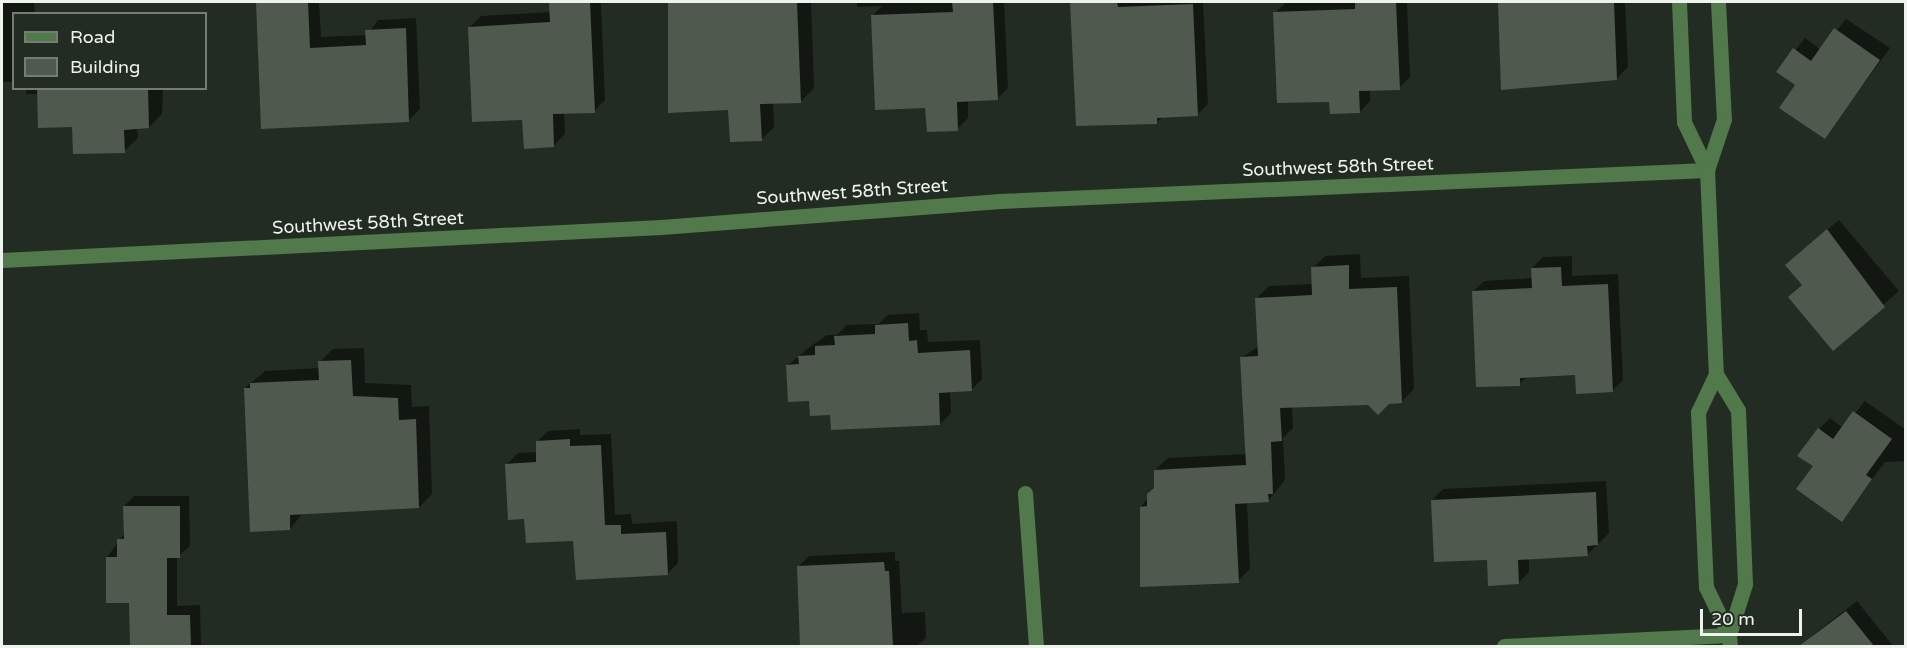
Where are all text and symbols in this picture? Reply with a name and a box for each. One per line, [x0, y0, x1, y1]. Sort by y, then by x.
legend [12, 12, 207, 90]
text: Road [70, 26, 115, 48]
text: Building [70, 56, 140, 78]
street label: Southwest 58th Street [1242, 153, 1434, 181]
street label: Southwest 58th Street [756, 175, 948, 209]
street label: Southwest 58th Street [272, 207, 464, 239]
scale bar [1703, 597, 1805, 635]
text: 20 m [1711, 608, 1755, 630]

